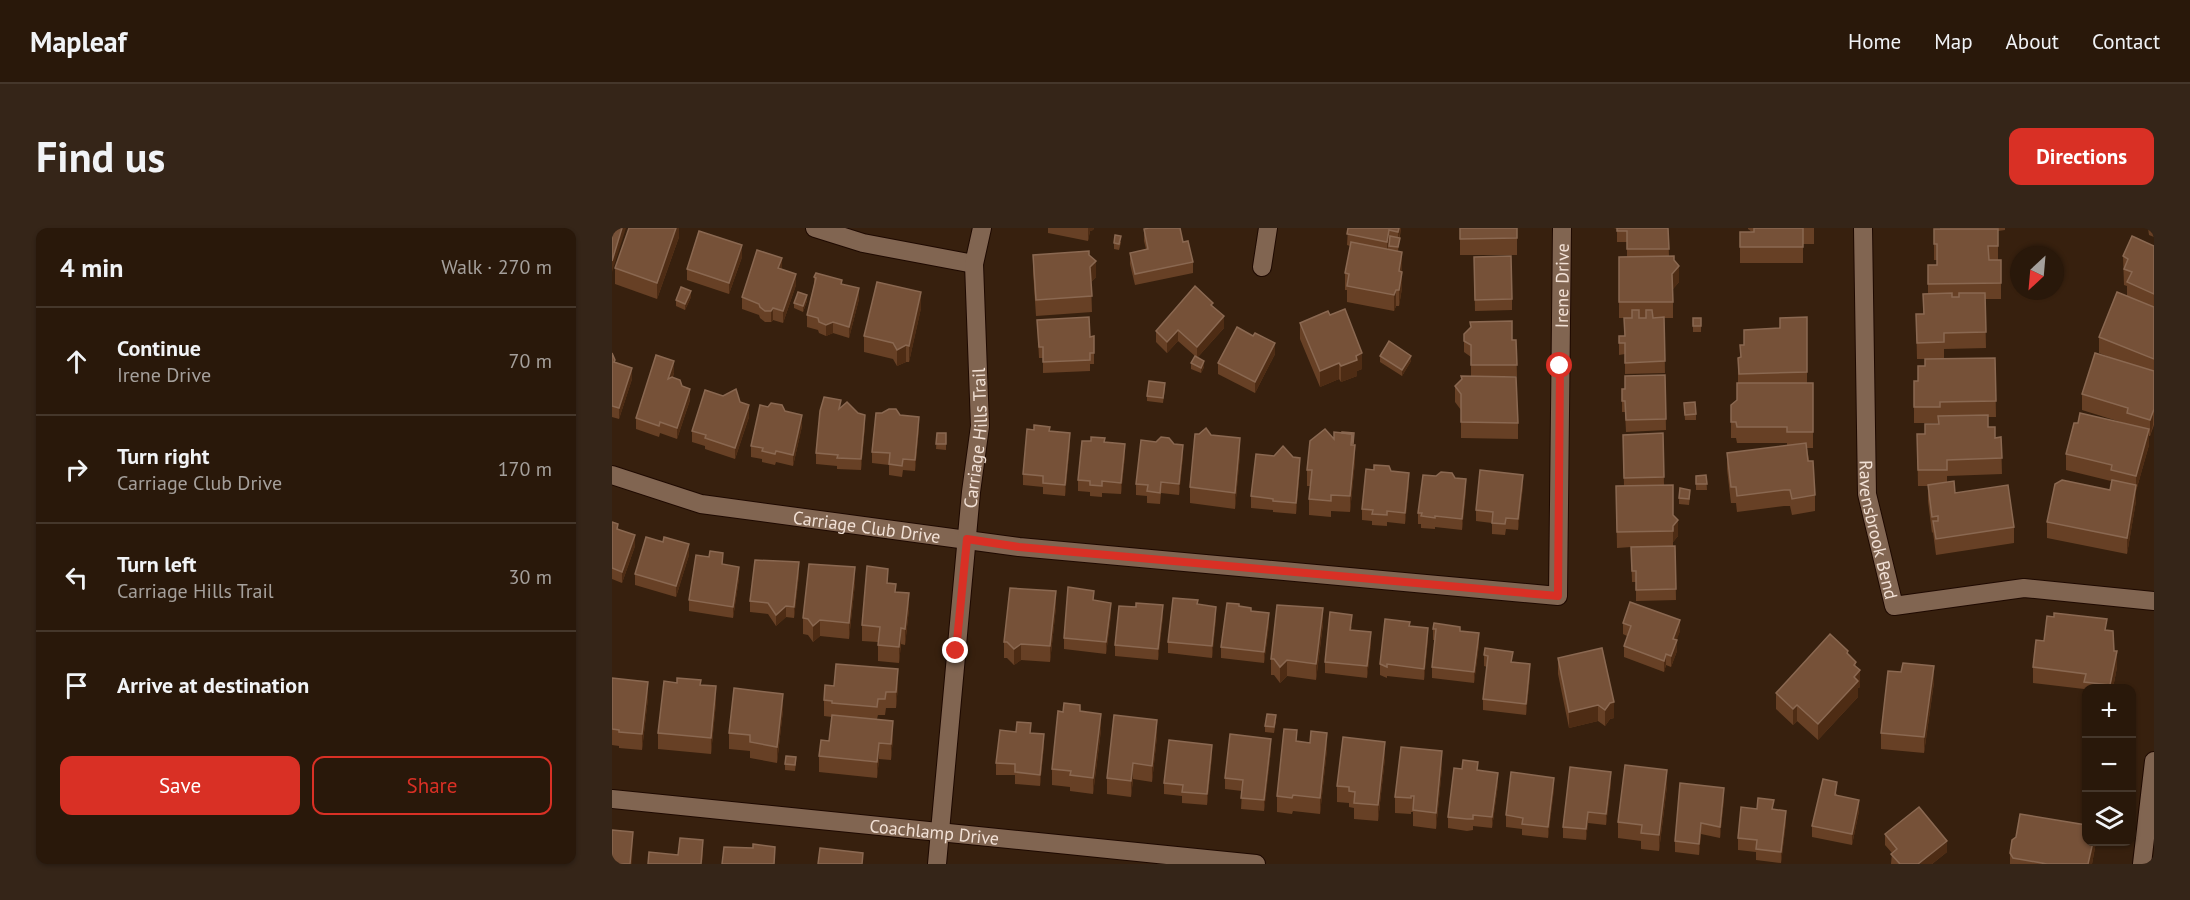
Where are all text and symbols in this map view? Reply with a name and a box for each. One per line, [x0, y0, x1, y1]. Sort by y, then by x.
text: Mapleaf [30, 23, 127, 60]
text: Home [1848, 28, 1901, 55]
text: Map [1934, 28, 1973, 55]
text: About [2006, 28, 2059, 55]
text: Contact [2092, 28, 2160, 55]
button: Directions [2009, 128, 2154, 185]
text: Find us [36, 129, 165, 184]
street label: Irene Drive [1549, 243, 1573, 328]
north arrow [2010, 246, 2064, 300]
text: 4 min [60, 251, 123, 284]
text: Walk · 270 m [441, 254, 552, 280]
text: Continue [117, 334, 201, 362]
icon: ahead [60, 345, 93, 378]
text: 70 m [509, 348, 552, 374]
route start [1546, 352, 1572, 378]
text: Irene Drive [117, 362, 211, 388]
street label: Carriage Hills Trail [958, 366, 992, 509]
text: Turn right [117, 442, 209, 470]
icon: right [60, 453, 93, 486]
text: 170 m [498, 456, 552, 482]
street label: Ravensbrook Bend [1855, 460, 1903, 602]
text: Carriage Club Drive [117, 470, 282, 496]
street label: Carriage Club Drive [792, 505, 942, 548]
text: Turn left [117, 550, 197, 578]
icon: left [60, 561, 93, 594]
text: 30 m [509, 564, 552, 590]
text: Carriage Hills Trail [117, 578, 274, 604]
route end [942, 637, 968, 663]
icon: arrive [60, 669, 93, 702]
text: Arrive at destination [117, 671, 309, 699]
map controls [2082, 684, 2136, 846]
button: + [2082, 684, 2136, 738]
button: − [2082, 738, 2136, 792]
button: Save [60, 756, 300, 815]
button: Share [312, 756, 552, 815]
button: layers [2082, 792, 2136, 846]
street label: Coachlamp Drive [869, 814, 1000, 850]

